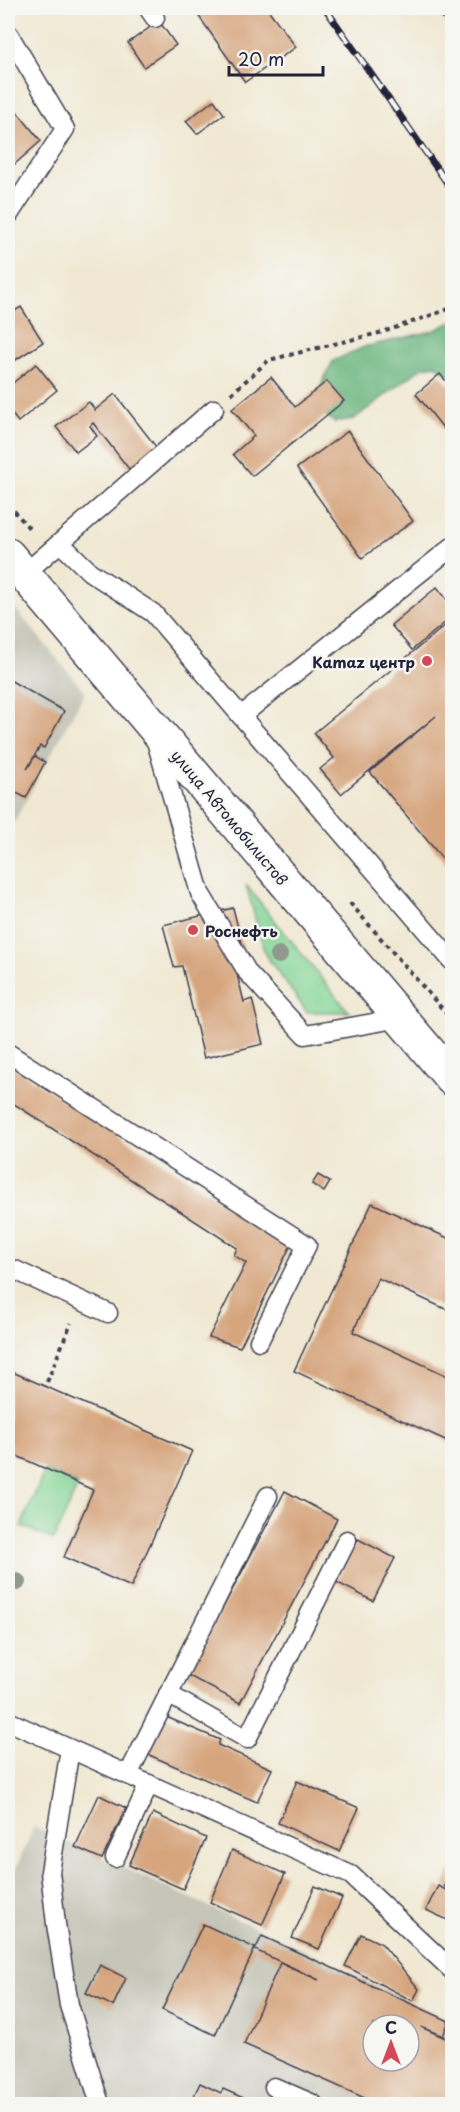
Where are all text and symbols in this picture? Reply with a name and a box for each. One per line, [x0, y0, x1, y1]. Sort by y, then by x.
scale bar [229, 39, 324, 77]
text: 20 m [238, 45, 284, 72]
place label: Kamaz центр [312, 650, 415, 673]
marker: Kamaz центр [420, 654, 434, 668]
street label: улица Автомобилистов [166, 744, 294, 890]
place label: Роснефть [205, 919, 278, 942]
marker: Роснефть [186, 923, 200, 937]
north arrow [361, 2013, 421, 2073]
text: С [385, 2015, 397, 2039]

